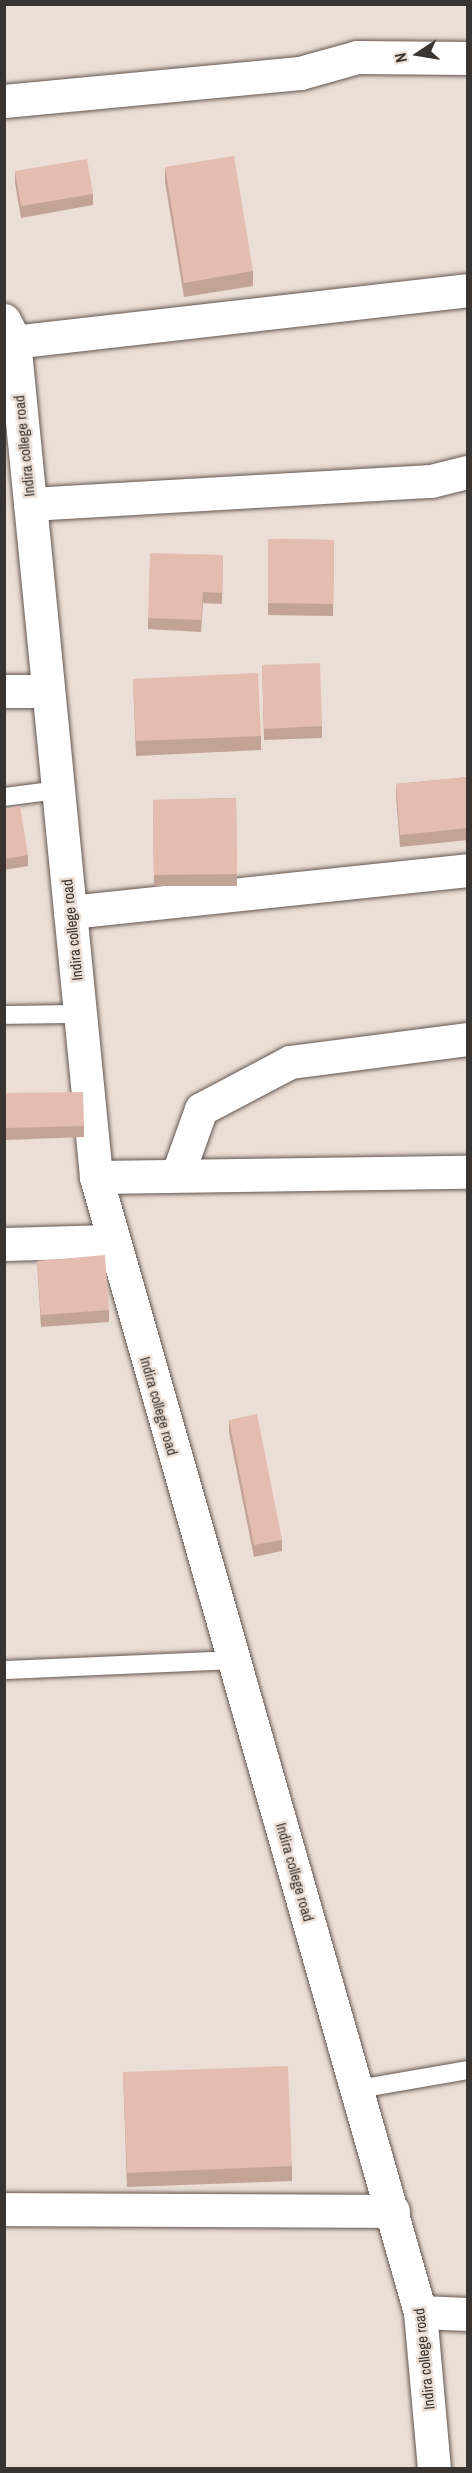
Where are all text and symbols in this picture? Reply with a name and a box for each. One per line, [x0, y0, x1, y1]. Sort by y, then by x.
north arrow [388, 24, 448, 84]
text: N [389, 51, 412, 65]
street label: Indira college road [10, 394, 38, 498]
street label: Indira college road [58, 878, 86, 982]
street label: Indira college road [136, 1355, 182, 1457]
street label: Indira college road [272, 1821, 318, 1923]
street label: Indira college road [410, 2307, 438, 2411]

